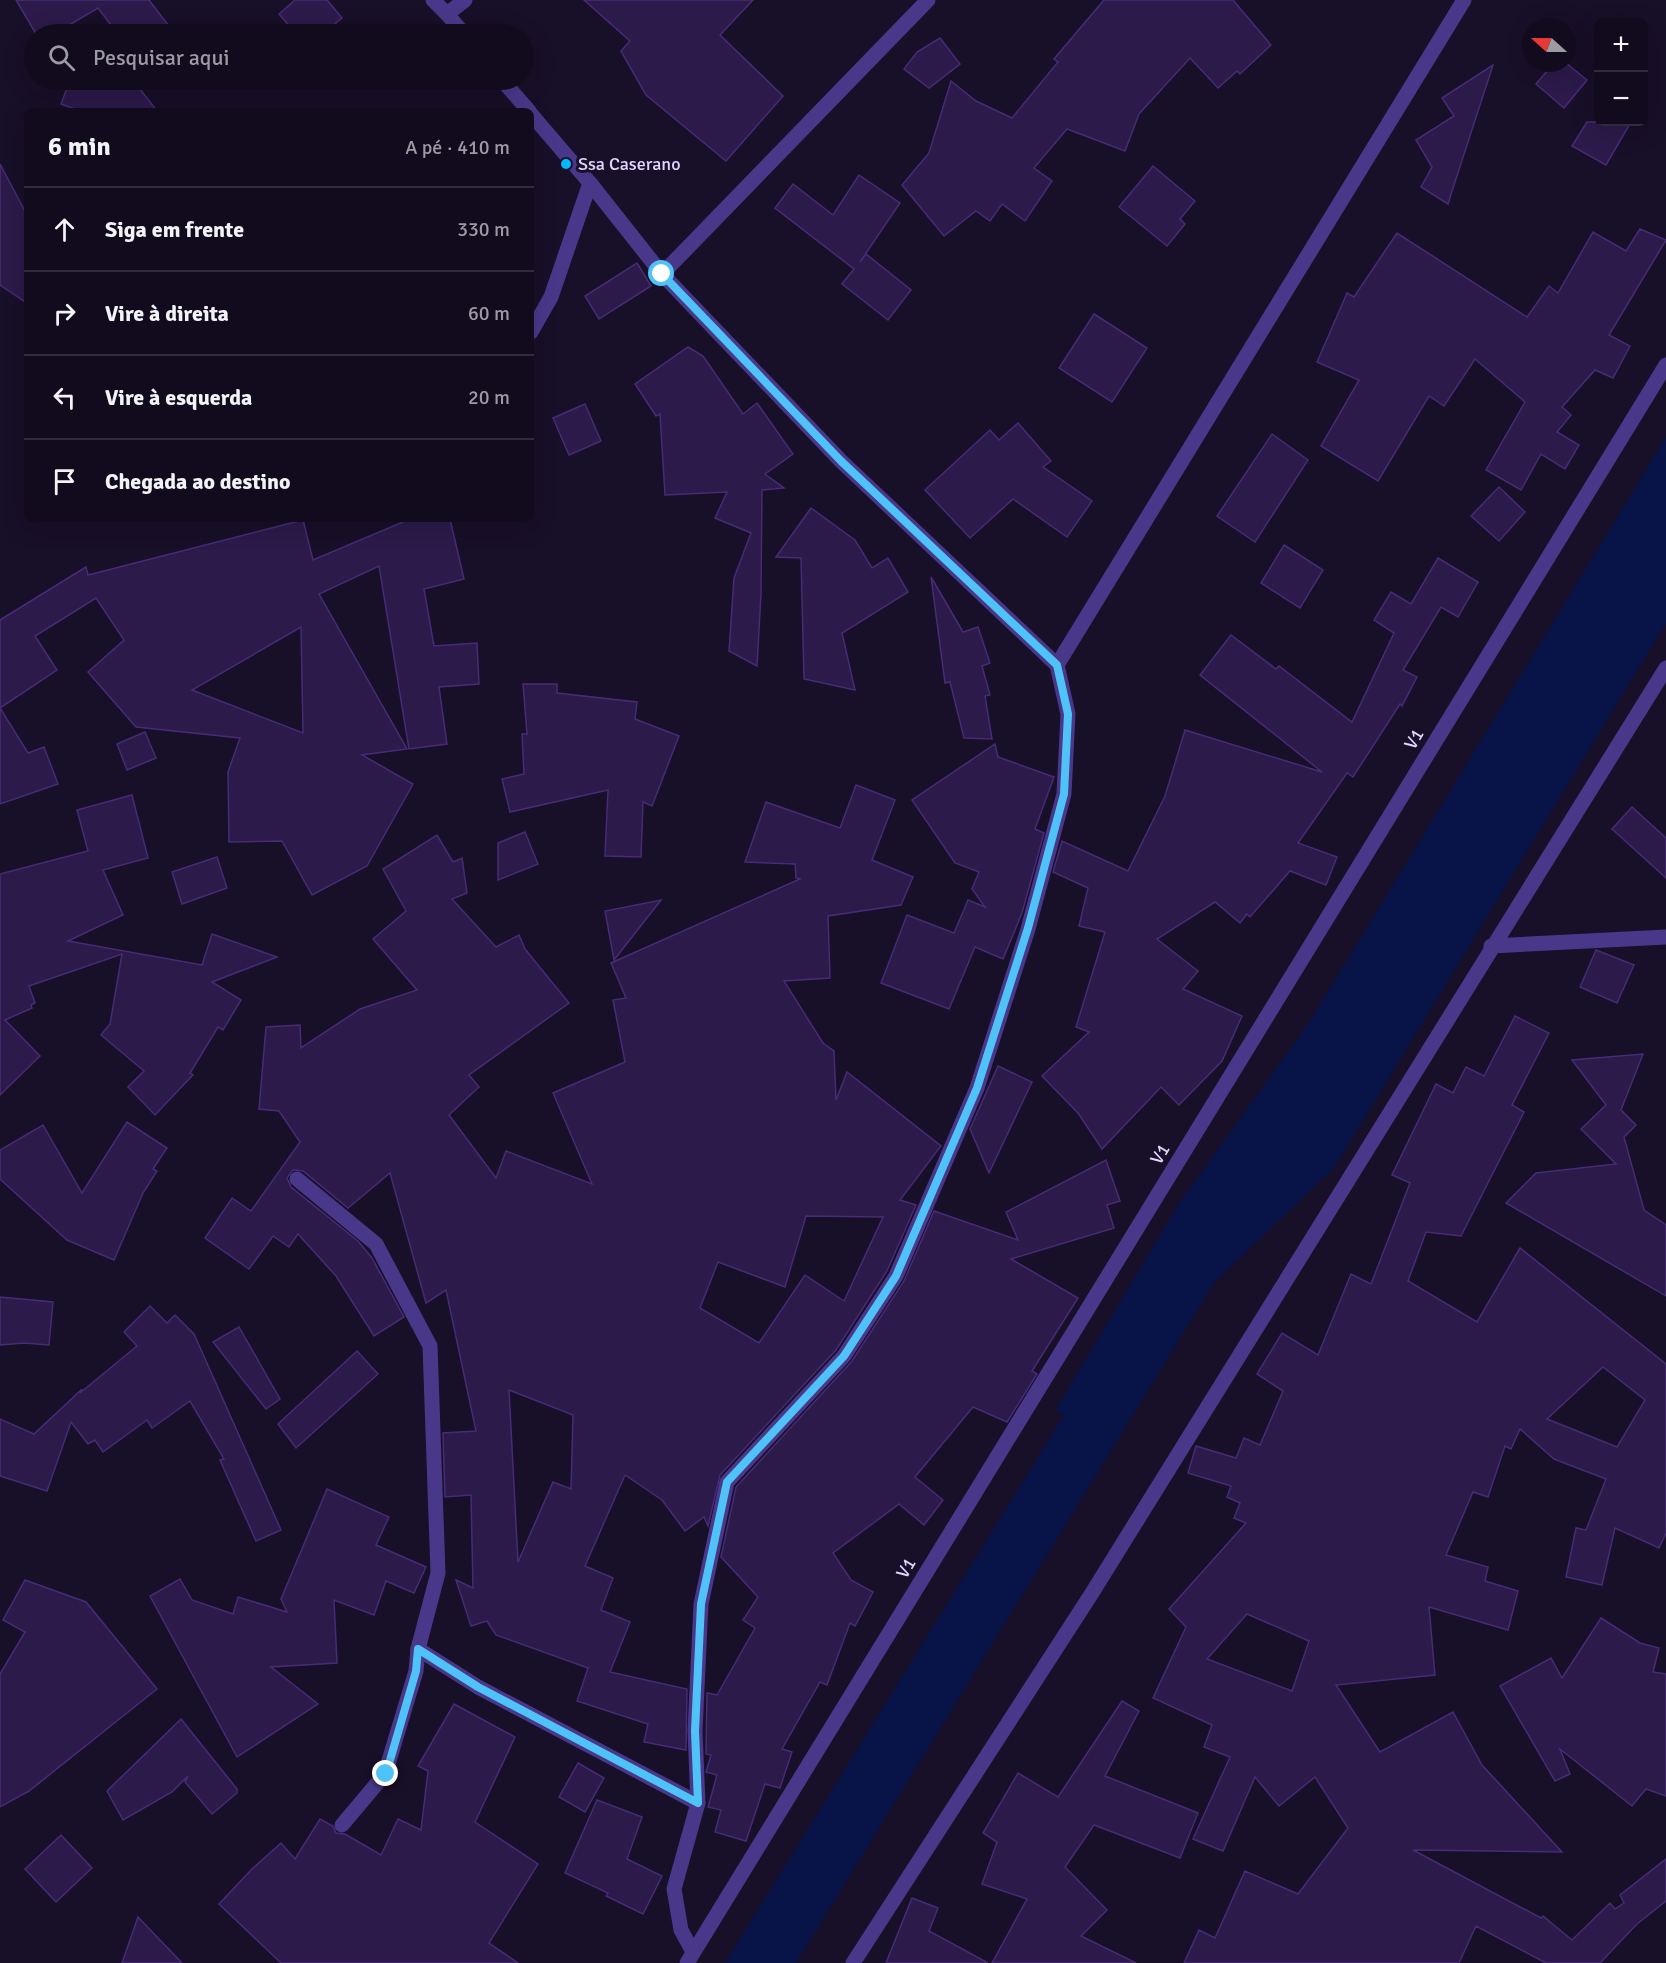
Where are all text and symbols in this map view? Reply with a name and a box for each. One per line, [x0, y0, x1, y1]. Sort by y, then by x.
north arrow [1522, 18, 1576, 72]
map controls [1594, 18, 1648, 126]
button: + [1594, 18, 1648, 72]
search box [24, 24, 534, 90]
icon: search [45, 41, 78, 74]
text: Pesquisar aqui [93, 44, 229, 71]
button: − [1594, 72, 1648, 126]
text: 6 min [48, 131, 111, 163]
text: A pé · 410 m [405, 135, 510, 160]
place label: Ssa Caserano [578, 153, 681, 175]
marker: Ssa Caserano [559, 157, 573, 171]
icon: ahead [48, 213, 81, 246]
text: Siga em frente [105, 216, 244, 243]
text: 330 m [457, 217, 510, 242]
route start [648, 260, 674, 286]
icon: right [48, 297, 81, 330]
text: Vire à direita [105, 300, 229, 327]
text: 60 m [468, 301, 510, 326]
icon: left [48, 381, 81, 414]
text: Vire à esquerda [105, 384, 252, 411]
text: 20 m [468, 385, 510, 410]
icon: arrive [48, 465, 81, 498]
text: Chegada ao destino [105, 468, 291, 495]
street label: V1 [1399, 725, 1429, 753]
street label: V1 [1145, 1140, 1175, 1168]
street label: V1 [891, 1554, 921, 1582]
route end [372, 1760, 398, 1786]

